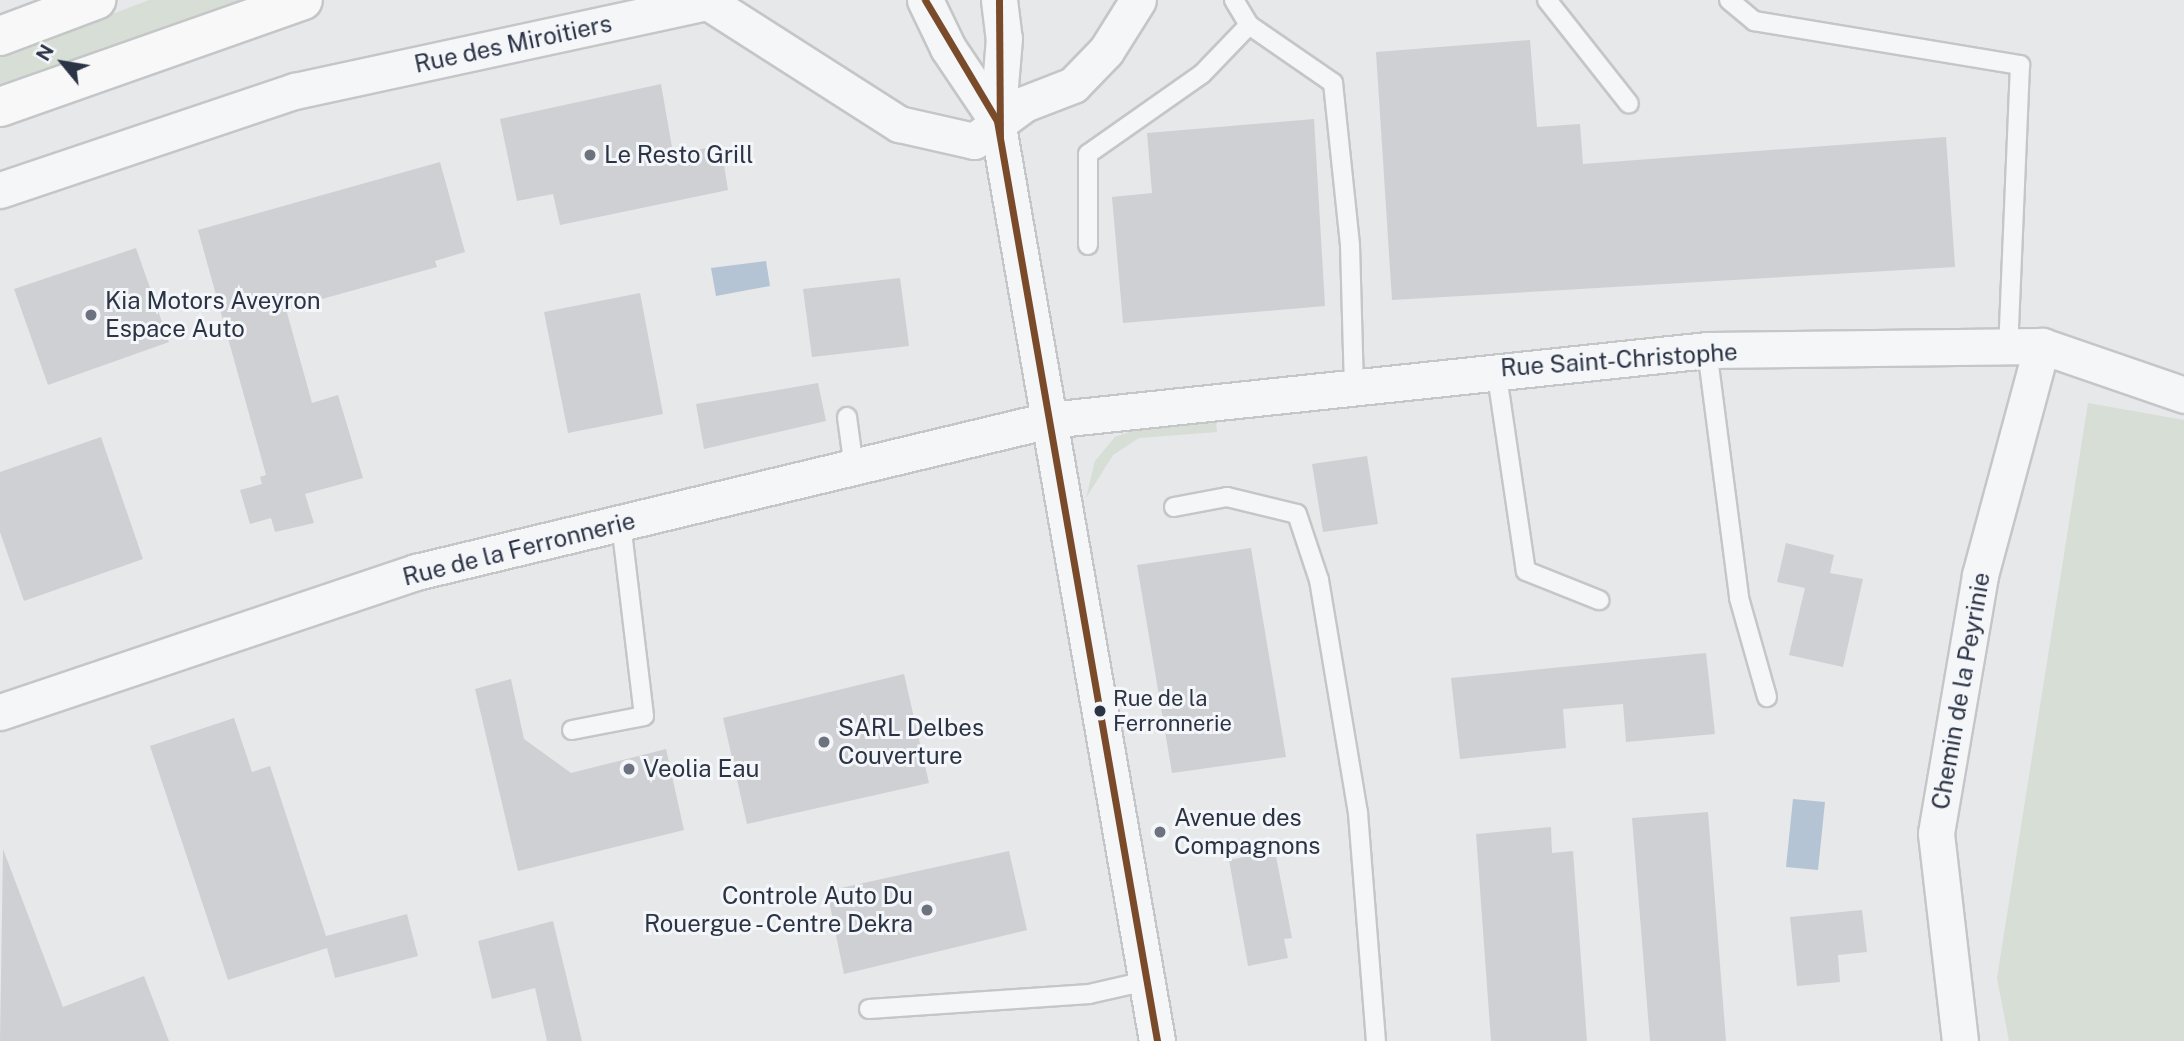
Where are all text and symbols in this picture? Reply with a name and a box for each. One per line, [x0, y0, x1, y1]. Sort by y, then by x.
street label: Rue des Miroitiers [411, 9, 615, 79]
north arrow [28, 28, 98, 98]
text: N [32, 41, 58, 64]
place label: Le Resto Grill [604, 141, 754, 169]
marker: Le Resto Grill [582, 147, 598, 163]
place label: Kia Motors Aveyron Espace Auto [105, 287, 321, 343]
marker: Kia Motors Aveyron Espace Auto [83, 307, 99, 323]
street label: Rue Saint-Christophe [1499, 337, 1739, 383]
street label: Rue de la Ferronnerie [399, 506, 639, 592]
street label: Chemin de la Peyrinie [1926, 570, 1996, 812]
place label: Rue de la Ferronnerie [1113, 685, 1232, 736]
marker: Rue de la Ferronnerie [1093, 704, 1107, 718]
place label: SARL Delbes Couverture [838, 714, 984, 770]
marker: SARL Delbes Couverture [816, 734, 832, 750]
place label: Veolia Eau [643, 755, 759, 783]
marker: Veolia Eau [621, 761, 637, 777]
place label: Avenue des Compagnons [1174, 804, 1320, 860]
marker: Avenue des Compagnons [1152, 824, 1168, 840]
place label: Controle Auto Du Rouergue - Centre Dekra [637, 882, 913, 938]
marker: Controle Auto Du Rouergue - Centre Dekra [919, 902, 935, 918]

